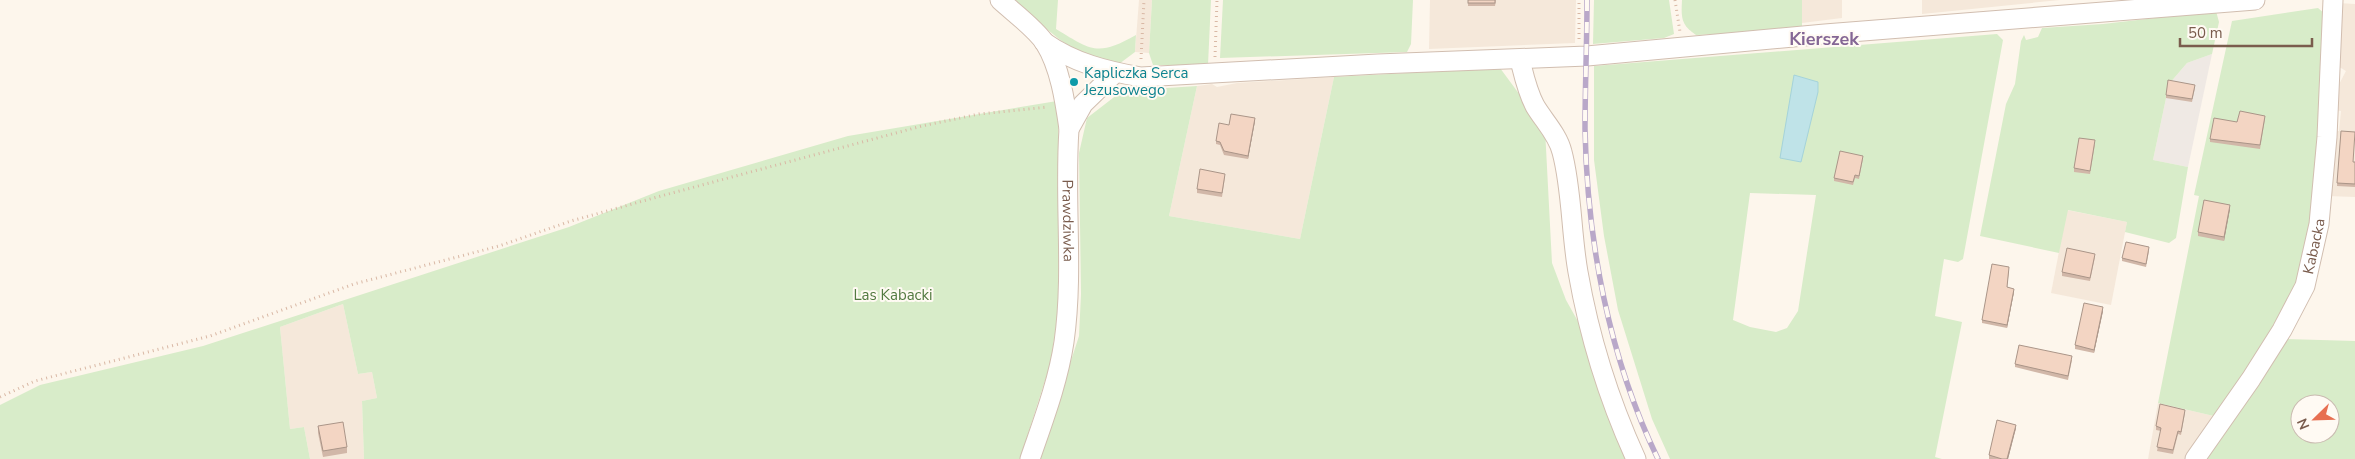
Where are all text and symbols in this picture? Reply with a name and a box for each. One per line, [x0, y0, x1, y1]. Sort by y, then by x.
scale bar [2180, 15, 2312, 47]
text: 50 m [2188, 23, 2223, 43]
district label: Kierszek [1789, 27, 1859, 51]
place label: Kapliczka Serca Jezusowego [1083, 63, 1188, 100]
marker: Kapliczka Serca Jezusowego [1068, 76, 1080, 88]
street label: Prawdziwka [1057, 179, 1079, 262]
street label: Kabacka [2298, 218, 2329, 276]
park label: Las Kabacki [853, 285, 933, 305]
north arrow [2290, 394, 2340, 444]
text: N [2293, 415, 2314, 432]

